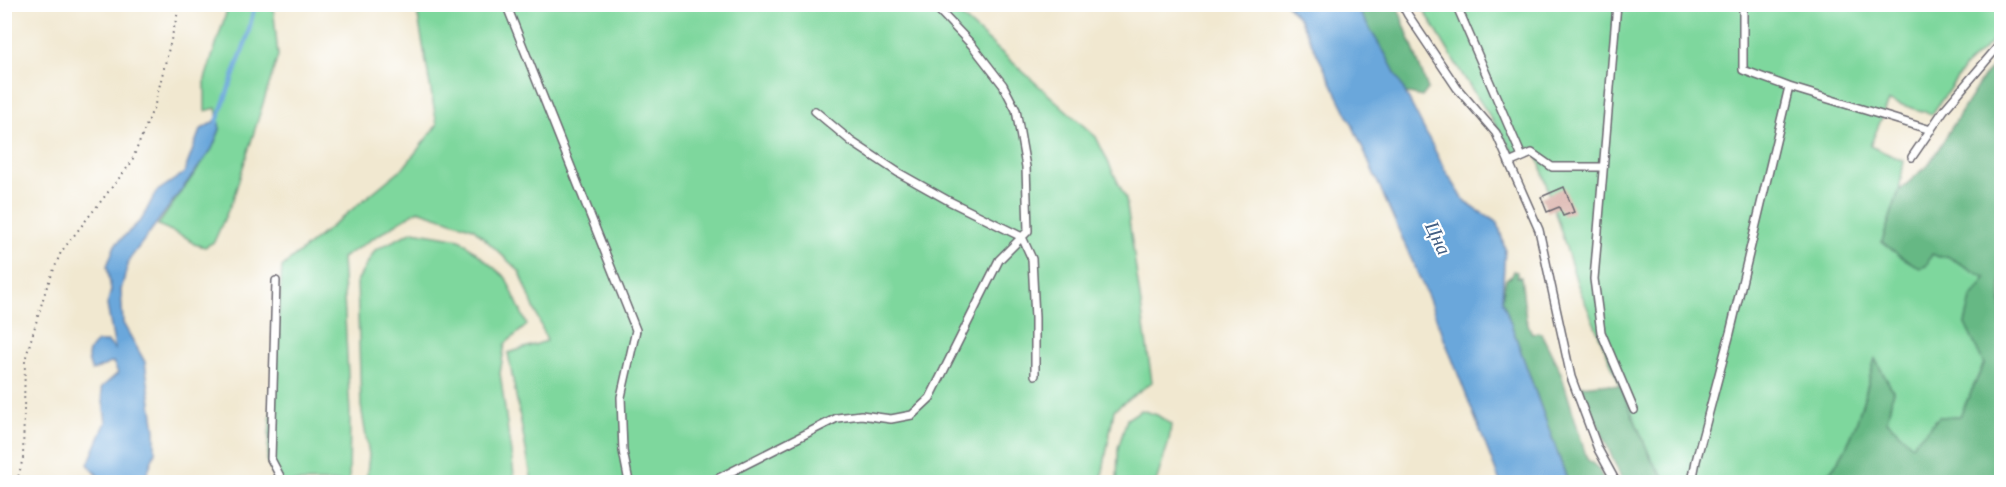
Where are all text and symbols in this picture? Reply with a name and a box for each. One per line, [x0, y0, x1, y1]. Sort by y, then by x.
water label: Цна [1415, 216, 1457, 261]

